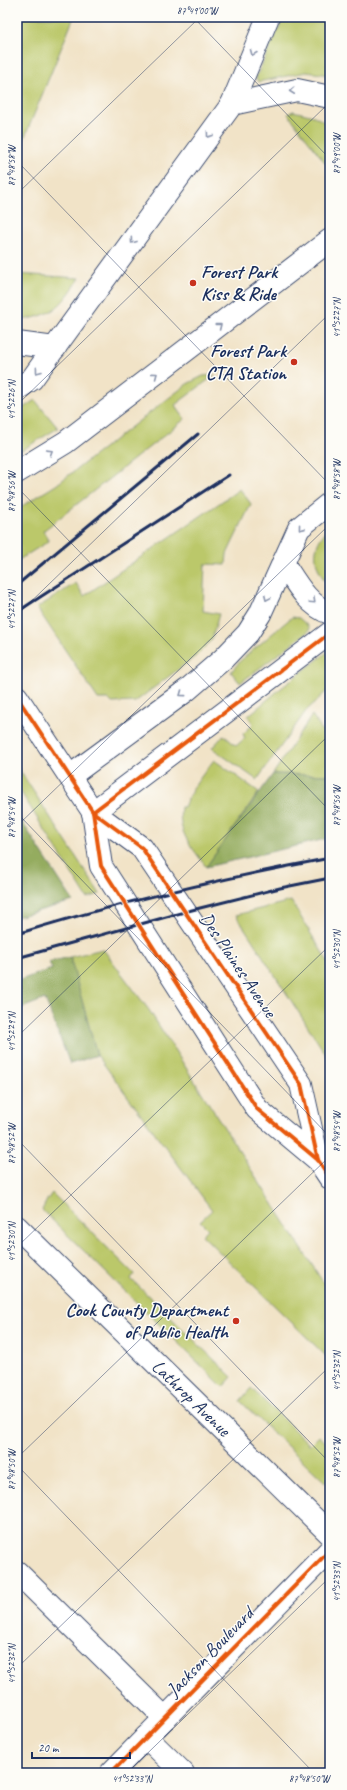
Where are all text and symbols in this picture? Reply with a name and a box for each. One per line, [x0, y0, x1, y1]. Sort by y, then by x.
text: 87°49'00"W [177, 4, 219, 17]
one-way arrow [250, 49, 258, 57]
one-way arrow [289, 87, 295, 96]
one-way arrow [207, 131, 214, 138]
text: 87°49'00"W [330, 132, 343, 174]
text: 87°48'58"W [5, 144, 18, 186]
one-way arrow [131, 236, 138, 243]
place label: Forest Park Kiss & Ride [201, 260, 279, 306]
marker: Forest Park Kiss & Ride [188, 278, 198, 288]
text: 41°52'27"N [330, 296, 343, 338]
one-way arrow [214, 323, 221, 330]
place label: Forest Park CTA Station [206, 339, 288, 385]
marker: Forest Park CTA Station [289, 357, 299, 367]
one-way arrow [36, 366, 43, 373]
one-way arrow [150, 372, 157, 379]
text: 41°52'26"N [5, 378, 18, 420]
one-way arrow [46, 449, 53, 456]
text: 87°48'58"W [330, 458, 343, 500]
text: 87°48'56"W [5, 470, 18, 512]
one-way arrow [298, 524, 305, 531]
text: 41°52'27"N [5, 588, 18, 630]
one-way arrow [264, 594, 272, 602]
one-way arrow [308, 597, 316, 604]
one-way arrow [179, 689, 186, 696]
text: 87°48'56"W [330, 784, 343, 826]
text: 87°48'54"W [5, 796, 18, 838]
street label: Des Plaines Avenue [194, 908, 283, 1024]
text: 41°52'30"N [330, 928, 343, 970]
text: 41°52'29"N [5, 1010, 18, 1052]
text: 87°48'54"W [330, 1110, 343, 1152]
text: 87°48'52"W [5, 1122, 18, 1164]
text: 41°52'30"N [5, 1220, 18, 1262]
place label: Cook County Department of Public Health [65, 1298, 230, 1344]
marker: Cook County Department of Public Health [231, 1316, 241, 1326]
text: 41°52'32"N [330, 1349, 343, 1391]
street label: Lathrop Avenue [147, 1354, 237, 1443]
text: 87°48'52"W [330, 1436, 343, 1478]
text: 87°48'50"W [5, 1448, 18, 1490]
text: 41°52'33"N [330, 1560, 343, 1602]
street label: Jackson Boulevard [161, 1600, 261, 1703]
text: 41°52'32"N [5, 1642, 18, 1684]
scale bar [32, 1734, 130, 1760]
text: 20 m [38, 1740, 60, 1756]
text: 41°52'33"N [112, 1772, 154, 1785]
text: 87°48'50"W [289, 1772, 331, 1785]

